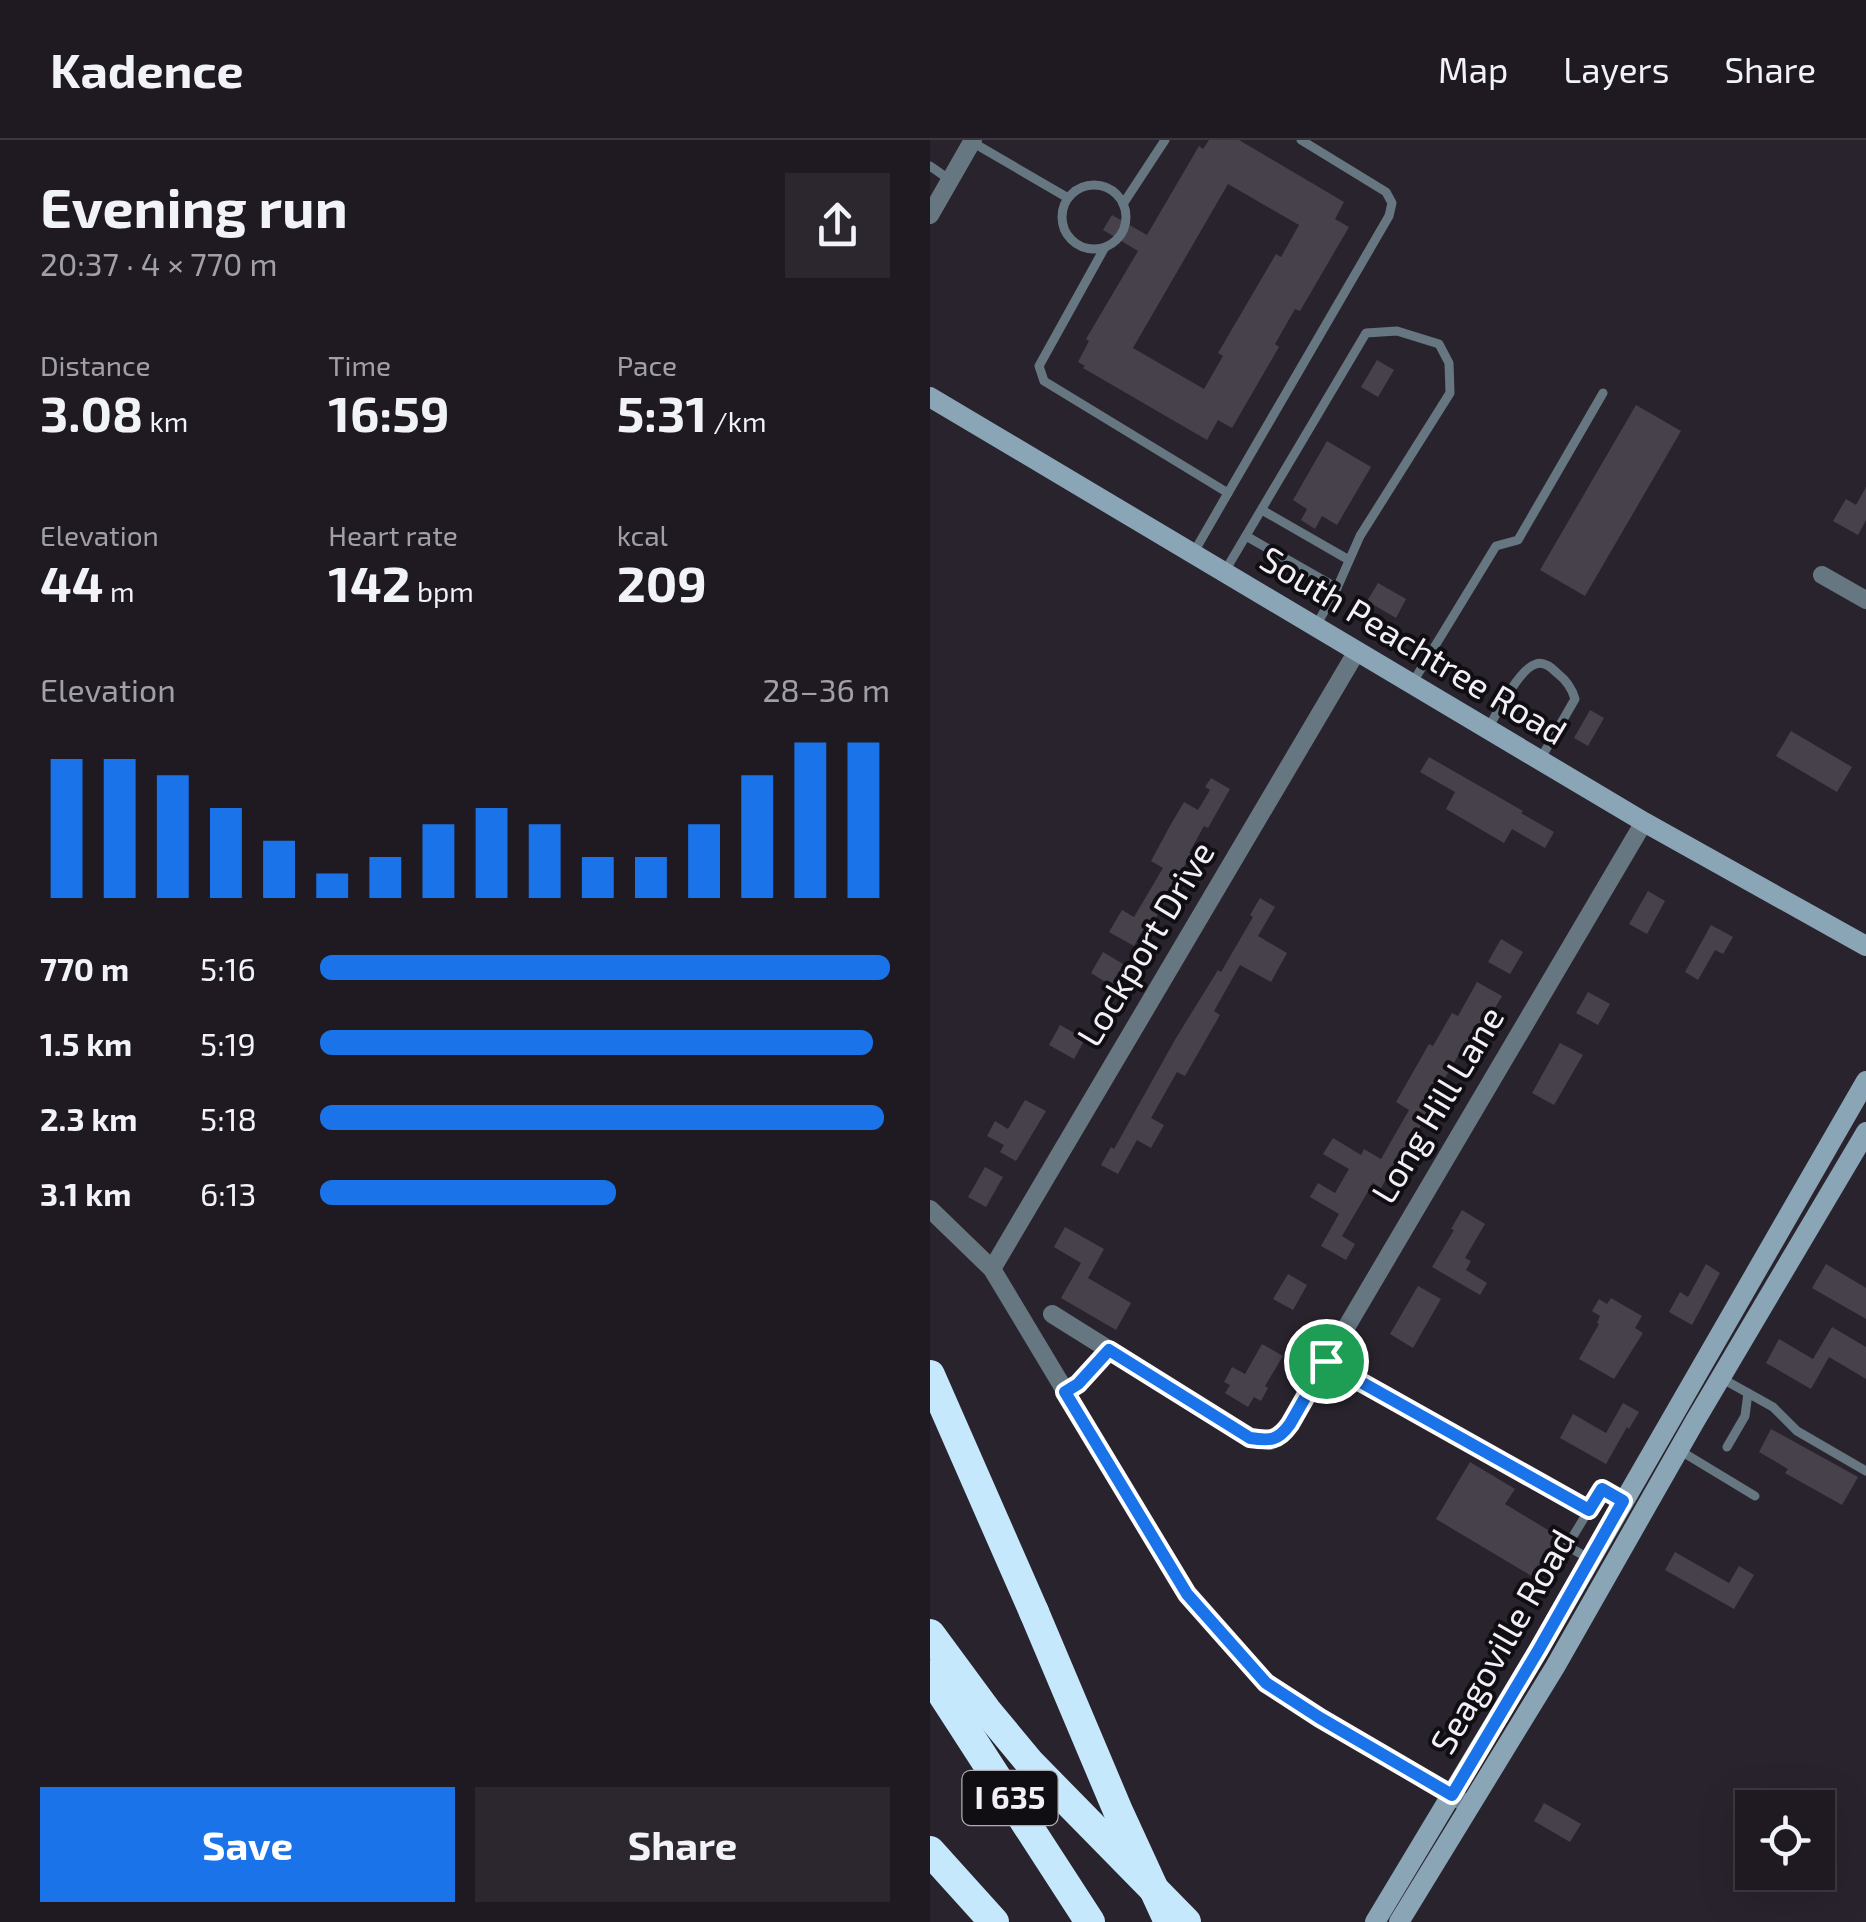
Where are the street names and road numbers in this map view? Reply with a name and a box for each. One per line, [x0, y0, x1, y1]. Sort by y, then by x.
street label: South Peachtree Road [1253, 536, 1575, 752]
street label: Lockport Drive [1067, 833, 1222, 1053]
street label: Long Hill Lane [1361, 998, 1511, 1210]
street label: Seagoville Road [1420, 1521, 1582, 1761]
road number: I 635 [962, 1771, 1058, 1825]

